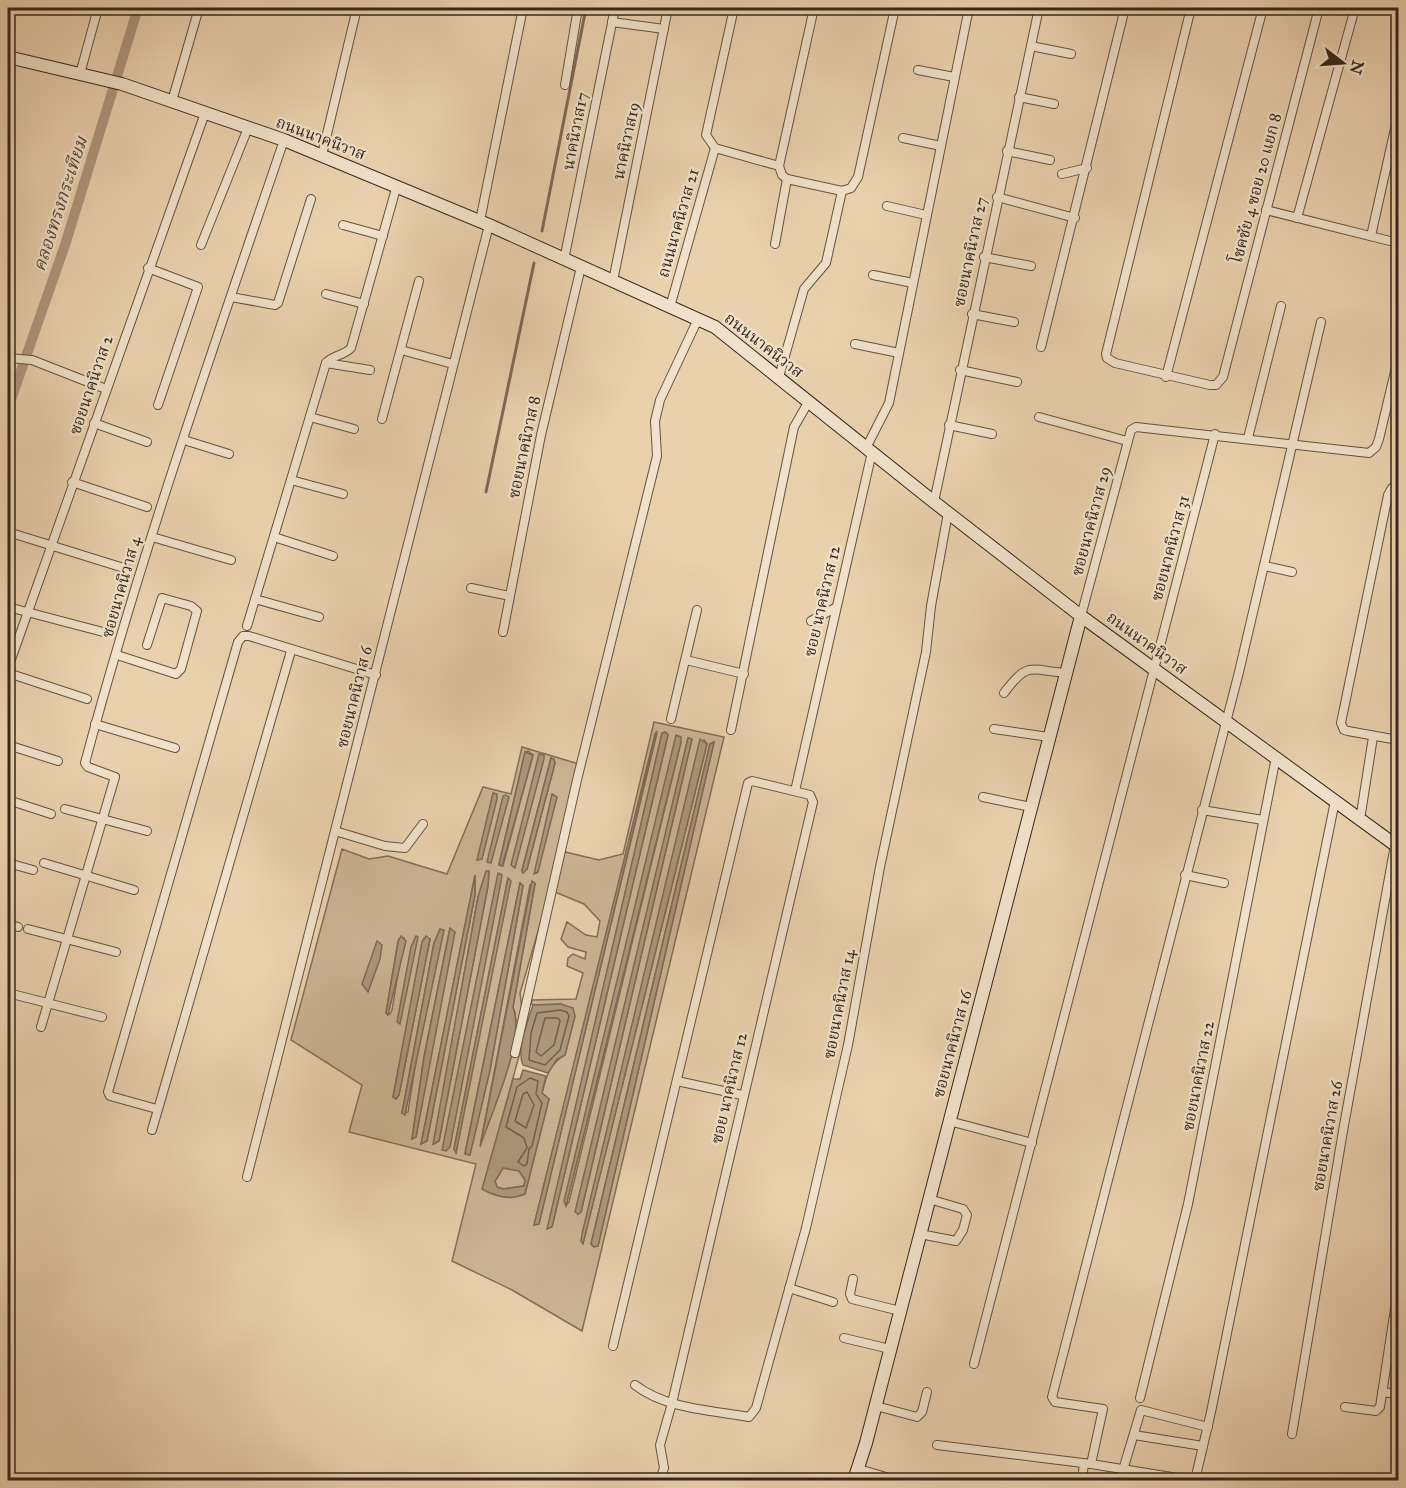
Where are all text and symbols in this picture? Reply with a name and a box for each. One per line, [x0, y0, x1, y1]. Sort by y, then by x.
north arrow [1313, 33, 1373, 93]
text: N [1346, 58, 1368, 77]
street label: นาคนิวาส17 [558, 91, 592, 171]
street label: นาคนิวาส19 [609, 101, 643, 181]
street label: โชคชัย 4 ซอย 20 แยก 8 [1226, 111, 1285, 266]
street label: ถนนนาคนิวาส [273, 112, 369, 164]
water label: คลองทรงกระเทียม [28, 133, 93, 274]
street label: ถนนนาคนิวาส 21 [653, 166, 703, 280]
street label: ซอยนาคนิวาส 27 [949, 195, 991, 309]
street label: ถนนนาคนิวาส [721, 308, 807, 382]
street label: ซอยนาคนิวาส 2 [65, 333, 117, 437]
street label: ซอยนาคนิวาส 8 [504, 394, 544, 500]
street label: ซอยนาคนิวาส 29 [1067, 464, 1115, 578]
street label: ซอยนาคนิวาส 31 [1147, 493, 1193, 603]
street label: ซอยนาคนิวาส 4 [97, 533, 145, 640]
street label: ซอย นาคนิวาส 12 [800, 543, 844, 658]
street label: ถนนนาคนิวาส [1103, 607, 1191, 679]
street label: ซอยนาคนิวาส 6 [332, 643, 376, 750]
street label: ซอยนาคนิวาส 14 [819, 947, 859, 1060]
street label: ซอยนาคนิวาส 16 [929, 988, 976, 1100]
street label: ซอยนาคนิวาส 22 [1178, 1019, 1218, 1133]
street label: ซอย นาคนิวาส 12 [707, 1030, 751, 1145]
street label: ซอยนาคนิวาส 26 [1308, 1078, 1346, 1193]

